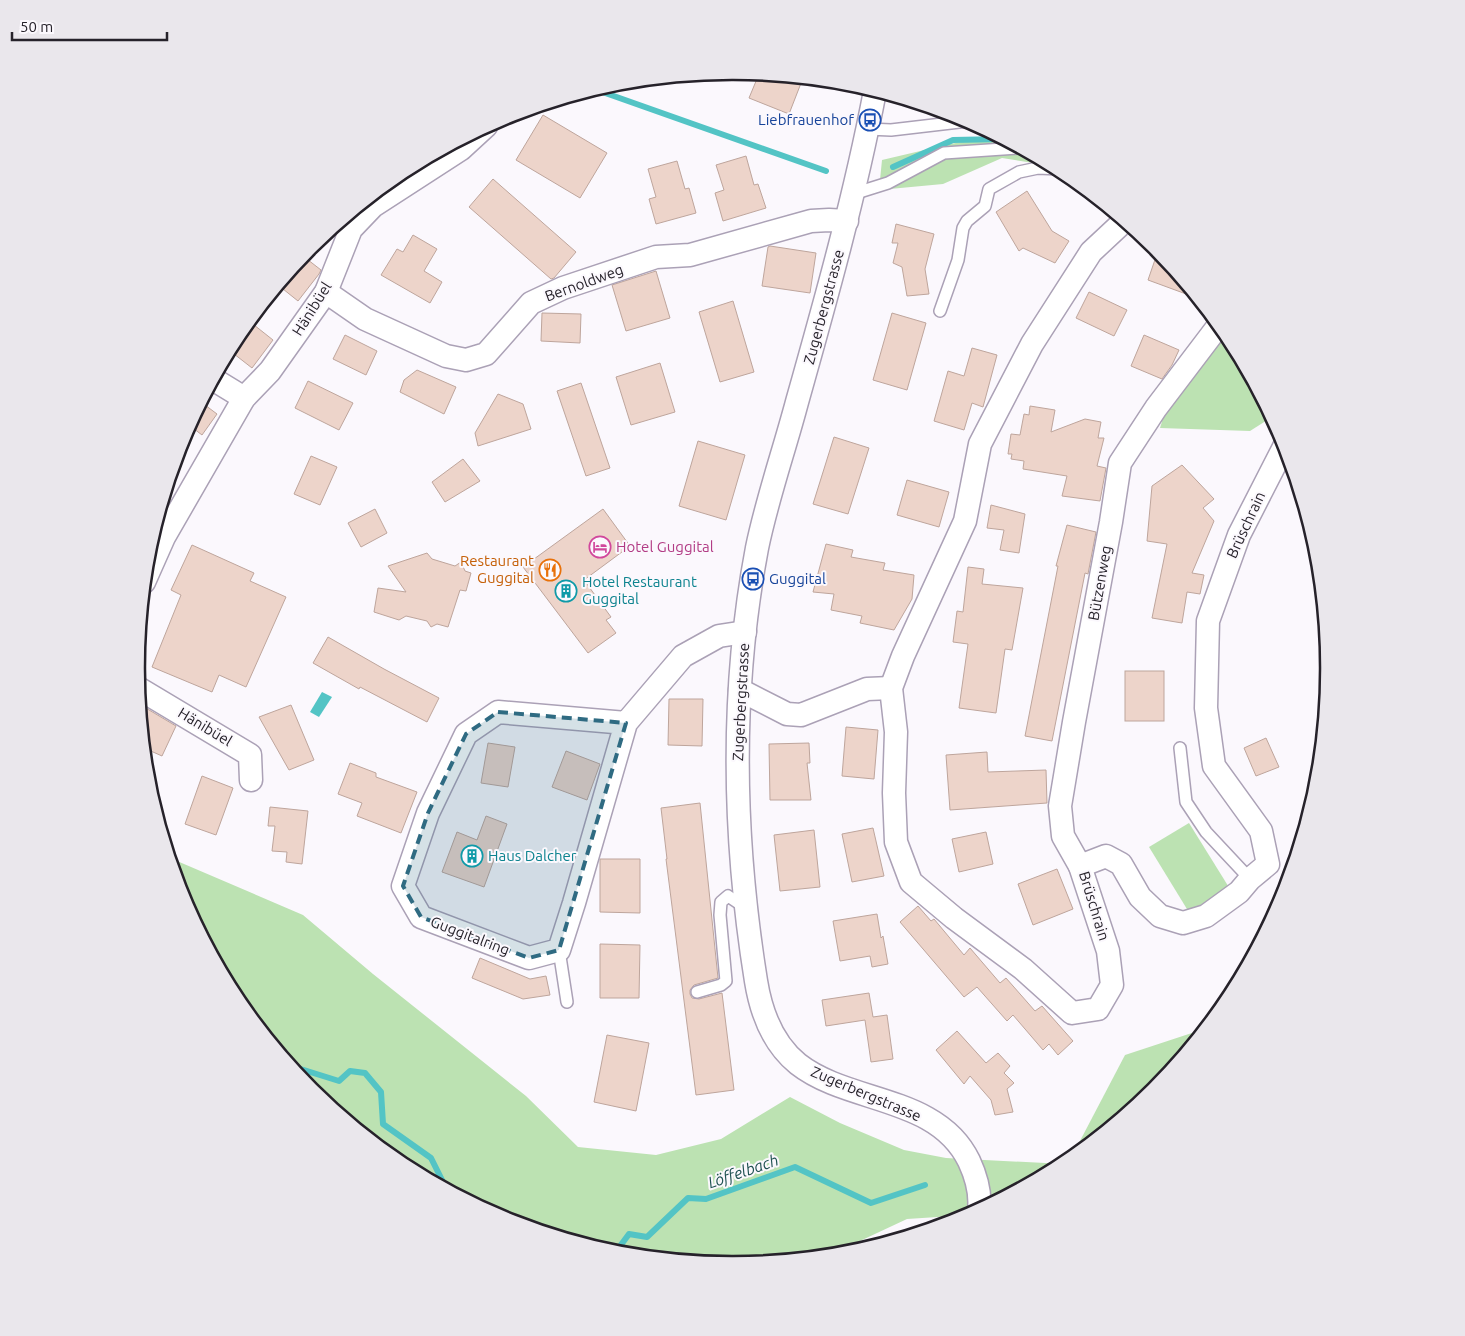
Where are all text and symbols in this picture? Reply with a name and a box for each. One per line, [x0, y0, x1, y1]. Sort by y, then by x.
scale bar [12, 10, 168, 42]
text: 50 m [20, 18, 53, 35]
bus stop icon: Liebfrauenhof [858, 108, 882, 132]
place label: Liebfrauenhof [758, 111, 854, 128]
street label: Zugerbergstrasse [800, 248, 847, 366]
street label: Bernoldweg [542, 261, 625, 305]
street label: Hänibüel [288, 279, 335, 339]
street label: Brüschrain [1223, 489, 1268, 561]
hotel icon: Hotel Guggital [588, 535, 612, 559]
place label: Hotel Guggital [616, 538, 714, 555]
street label: Bützenweg [1085, 544, 1114, 622]
place label: Restaurant Guggital [460, 552, 534, 586]
restaurant icon: Restaurant Guggital [538, 558, 562, 582]
bus stop icon: Guggital [741, 567, 765, 591]
place label: Guggital [769, 570, 826, 587]
place label: Hotel Restaurant Guggital [582, 573, 697, 607]
building icon: Hotel Restaurant Guggital [554, 579, 578, 603]
street label: Zugerbergstrasse [729, 643, 752, 761]
street label: Hänibüel [175, 704, 235, 749]
building icon: Haus Dalcher [460, 844, 484, 868]
place label: Haus Dalcher [488, 847, 577, 864]
street label: Brüschrain [1076, 869, 1113, 942]
street label: Guggitalring [428, 913, 512, 958]
street label: Zugerbergstrasse [809, 1063, 924, 1124]
water label: Löffelbach [705, 1151, 781, 1192]

